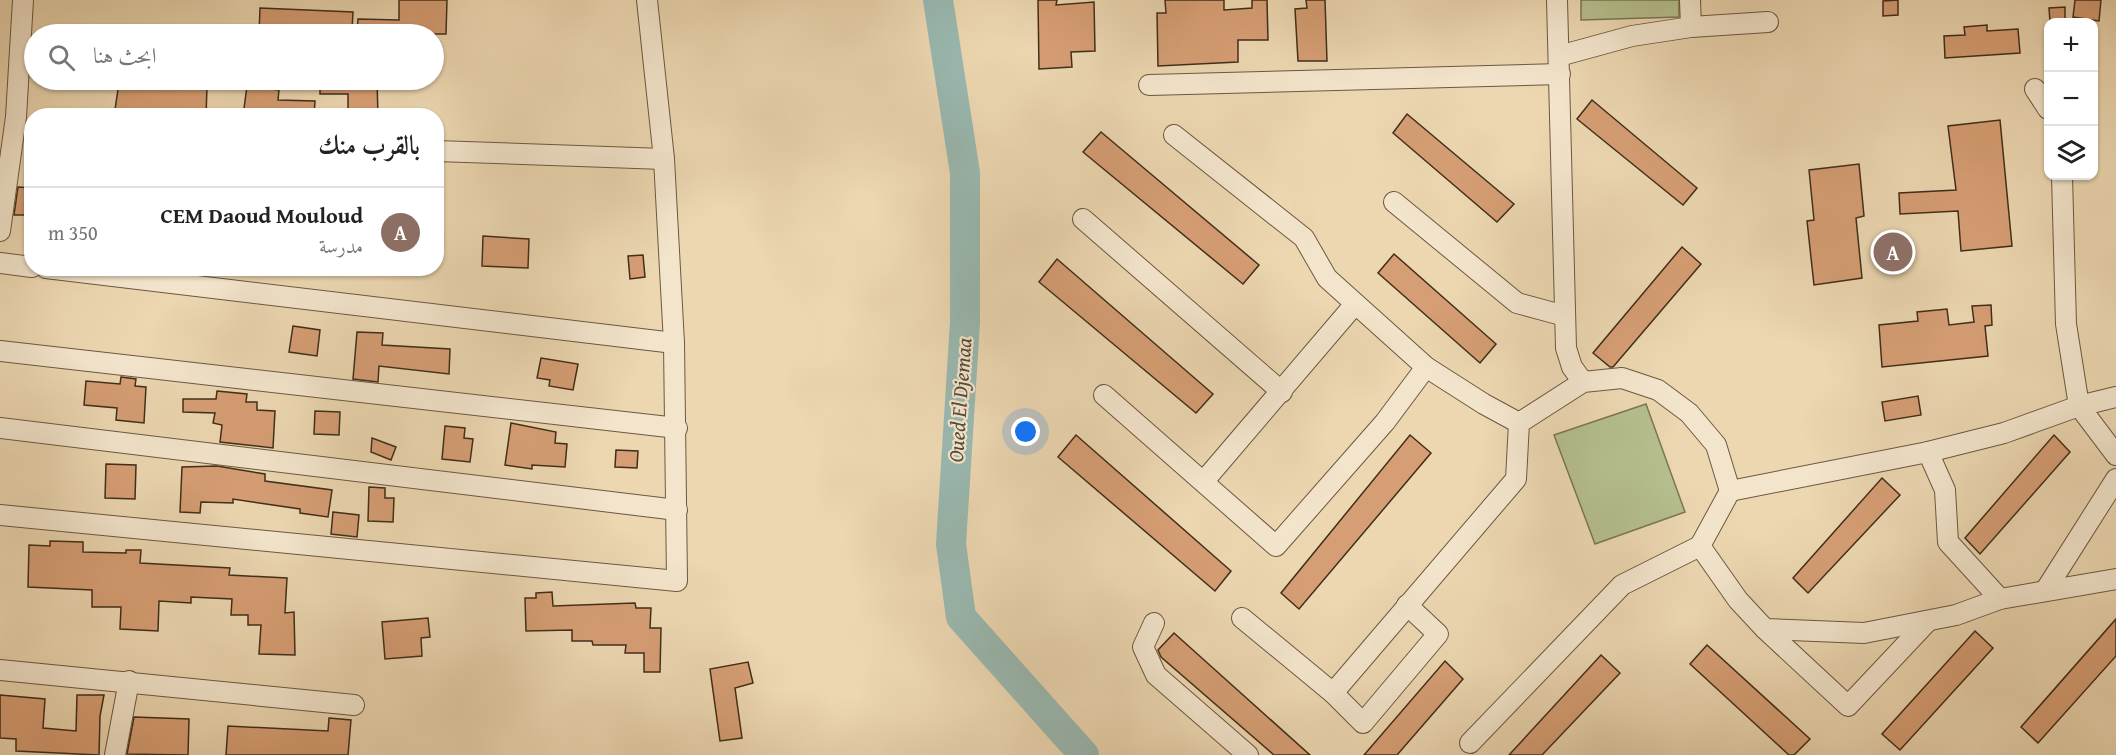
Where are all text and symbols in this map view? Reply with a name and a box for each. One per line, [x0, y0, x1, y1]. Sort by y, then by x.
map controls [2044, 18, 2098, 180]
button: + [2044, 18, 2098, 72]
search box [24, 24, 444, 90]
text: ابحث هنا [93, 39, 157, 71]
icon: search [45, 41, 78, 74]
button: − [2044, 72, 2098, 126]
text: بالقرب منك [318, 125, 420, 164]
button: layers [2044, 126, 2098, 180]
text: CEM Daoud Mouloud [161, 199, 363, 231]
text: 350 m [48, 218, 98, 247]
text: A [394, 218, 407, 247]
pin: A [1874, 230, 1912, 274]
text: مدرسة [319, 231, 363, 260]
water label: Oued El Djemaa [940, 336, 979, 463]
your location [1011, 417, 1040, 446]

